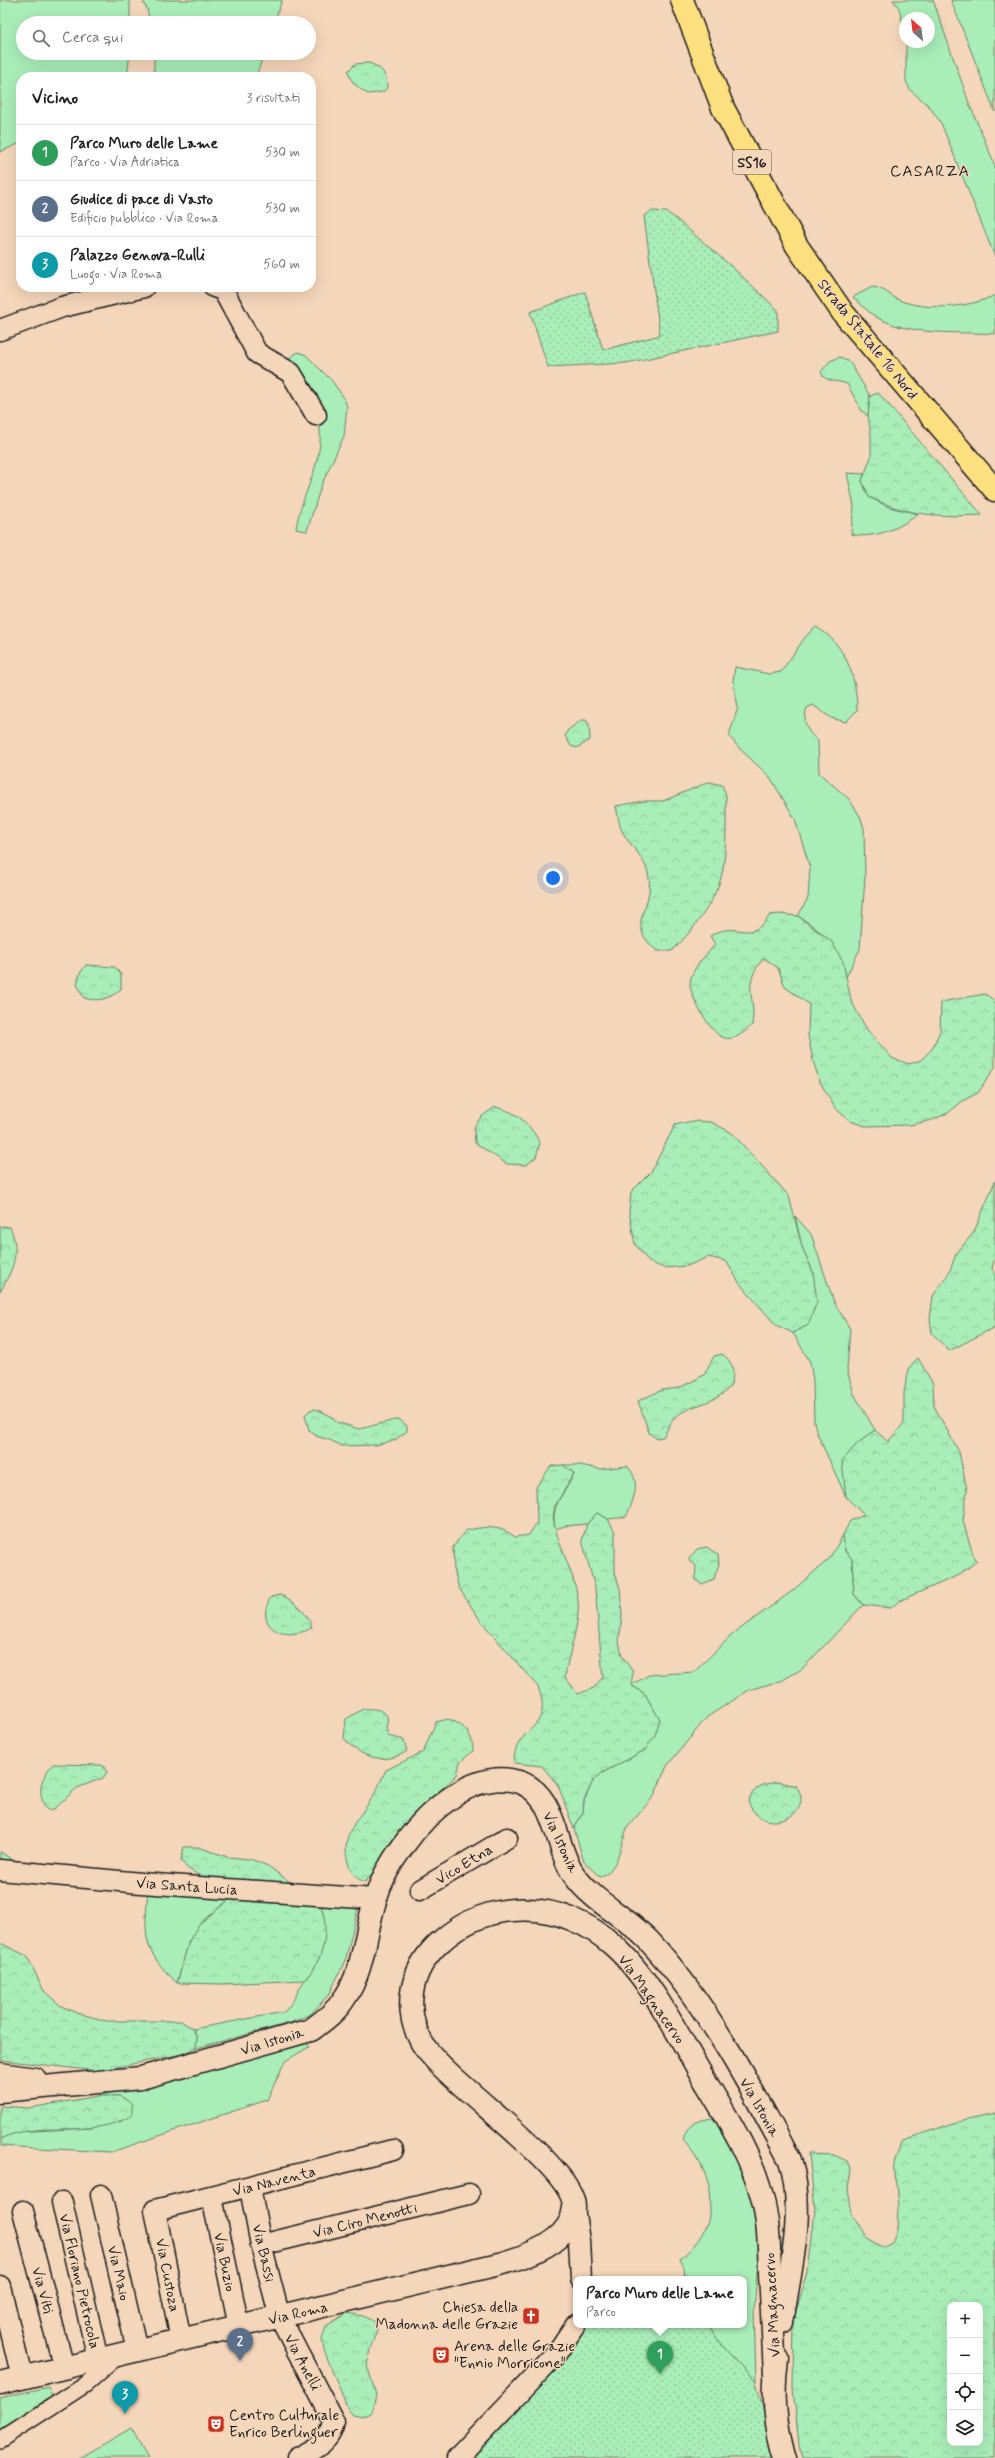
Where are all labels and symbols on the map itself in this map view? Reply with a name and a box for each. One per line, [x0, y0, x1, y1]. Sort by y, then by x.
north arrow [899, 12, 935, 48]
road number: SS16 [733, 150, 771, 174]
district label: CASARZA [890, 161, 970, 182]
street label: Strada Statale 16 Nord [812, 275, 922, 404]
your location [543, 868, 563, 888]
street label: Via Istonia [537, 1809, 583, 1877]
street label: Vico Etna [432, 1840, 497, 1890]
street label: Via Santa Lucia [136, 1873, 239, 1901]
street label: Via Magnacervo [612, 1951, 690, 2049]
street label: Via Istonia [238, 2023, 307, 2061]
street label: Via Istonia [734, 2074, 785, 2142]
street label: Via Naventa [231, 2162, 318, 2202]
street label: Via Ciro Menotti [311, 2198, 420, 2244]
street label: Via Floriano Pietrocola [54, 2212, 104, 2351]
street label: Via Bassi [247, 2222, 279, 2284]
street label: Via Buzio [208, 2231, 240, 2294]
street label: Via Custoza [150, 2237, 184, 2314]
street label: Via Maio [102, 2244, 134, 2303]
street label: Via Magnacervo [760, 2252, 787, 2358]
street label: Via Viti [26, 2265, 58, 2316]
street label: Via Roma [266, 2297, 330, 2331]
place label: Chiesa della Madonna delle Grazie [376, 2298, 518, 2335]
church icon: Chiesa della Madonna delle Grazie [521, 2306, 541, 2326]
pin: 2 [227, 2328, 253, 2361]
street label: Via Anelli [279, 2331, 326, 2395]
place label: Arena delle Grazie "Ennio Morricone" [454, 2337, 576, 2374]
pin: 1 [647, 2341, 673, 2374]
theatre icon: Arena delle Grazie "Ennio Morricone" [431, 2345, 451, 2365]
pin: 3 [112, 2381, 138, 2414]
place label: Centro Culturale Enrico Berlinguer [229, 2406, 340, 2444]
theatre icon: Centro Culturale Enrico Berlinguer [206, 2414, 226, 2434]

